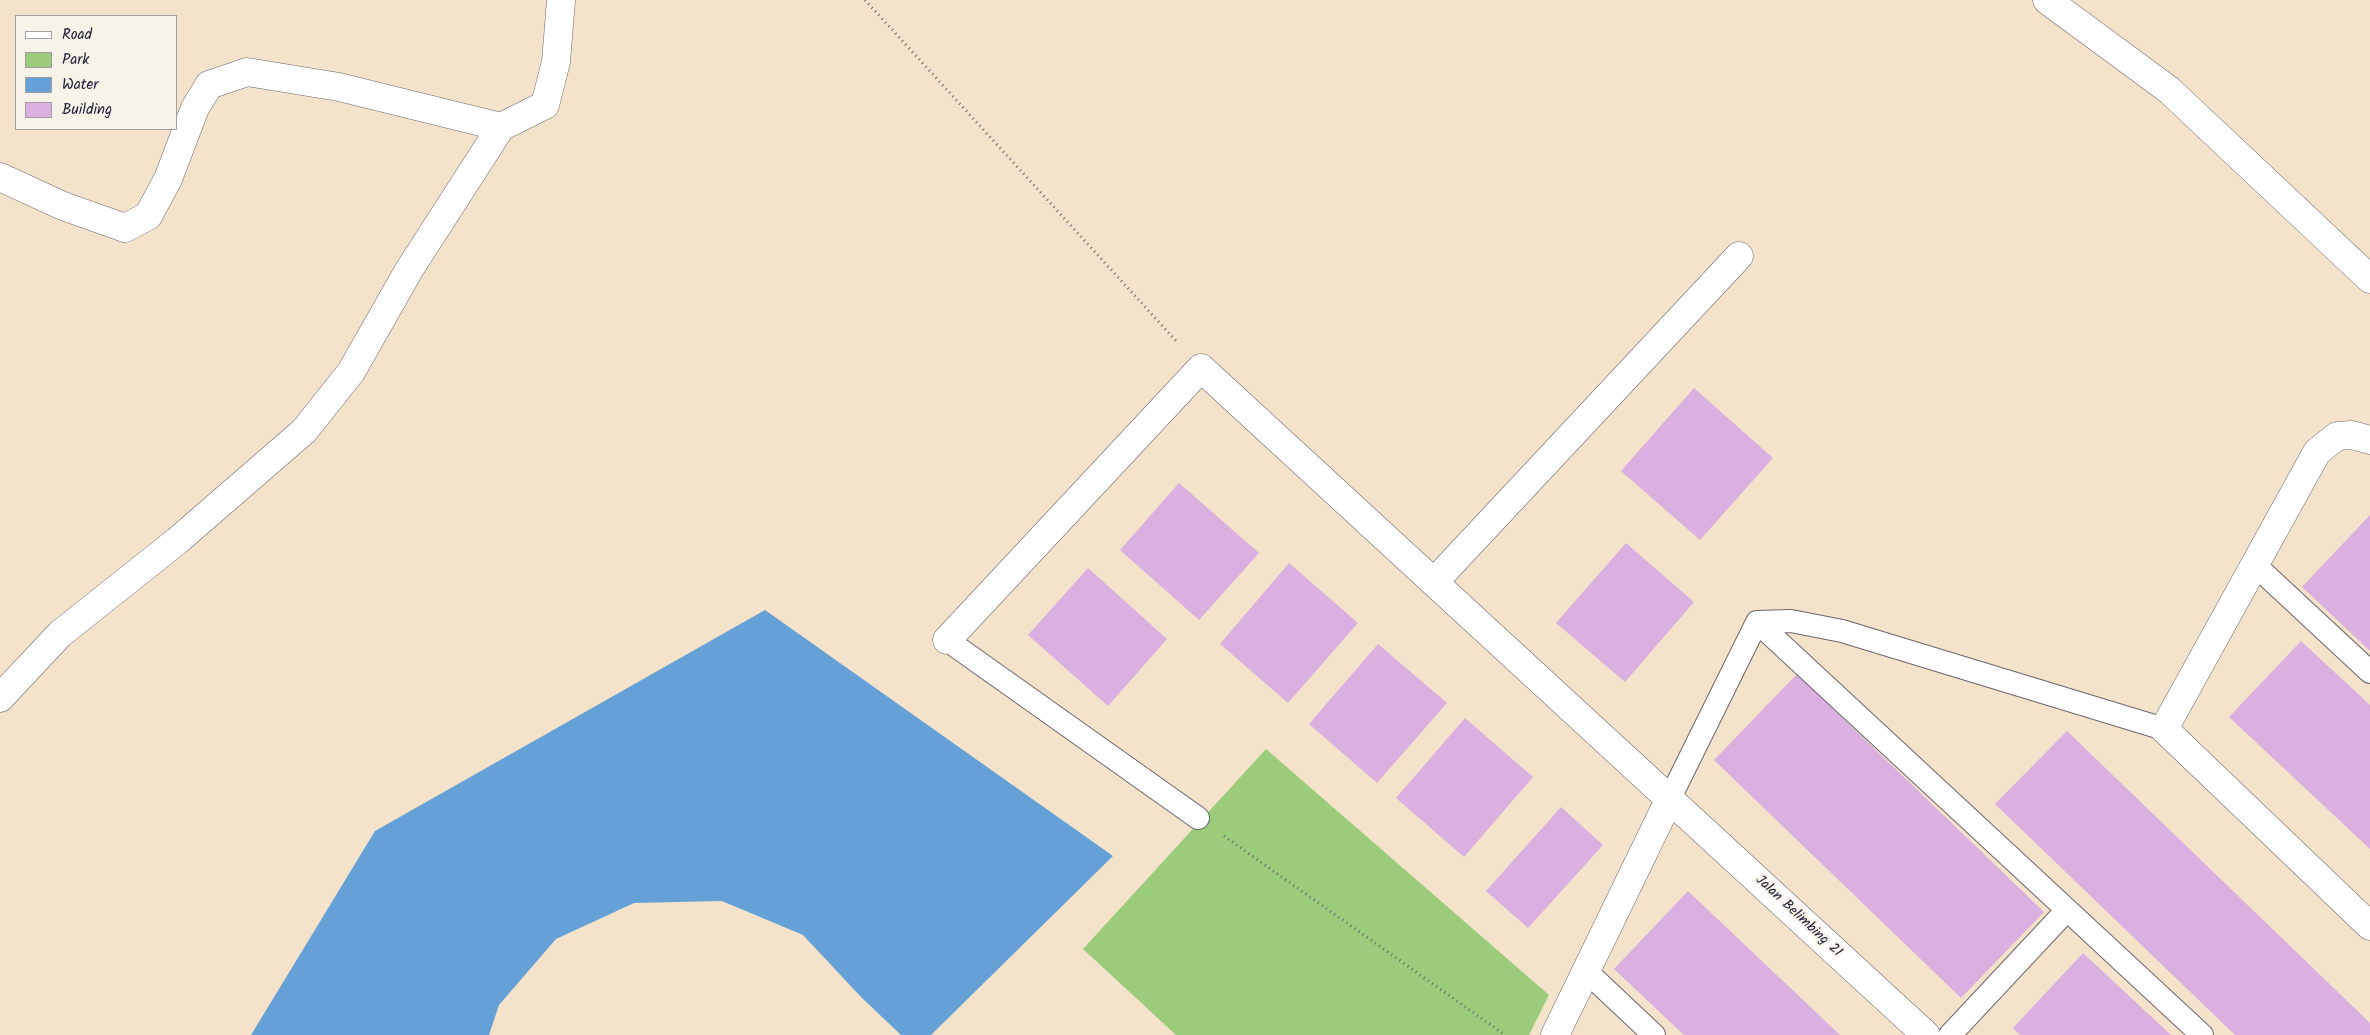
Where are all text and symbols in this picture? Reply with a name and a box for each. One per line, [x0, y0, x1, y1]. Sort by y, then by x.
legend [15, 15, 178, 130]
text: Road [62, 23, 92, 47]
text: Park [62, 48, 89, 72]
text: Water [62, 73, 98, 97]
text: Building [62, 98, 112, 122]
street label: Jalan Belimbing 21 [1751, 873, 1845, 961]

